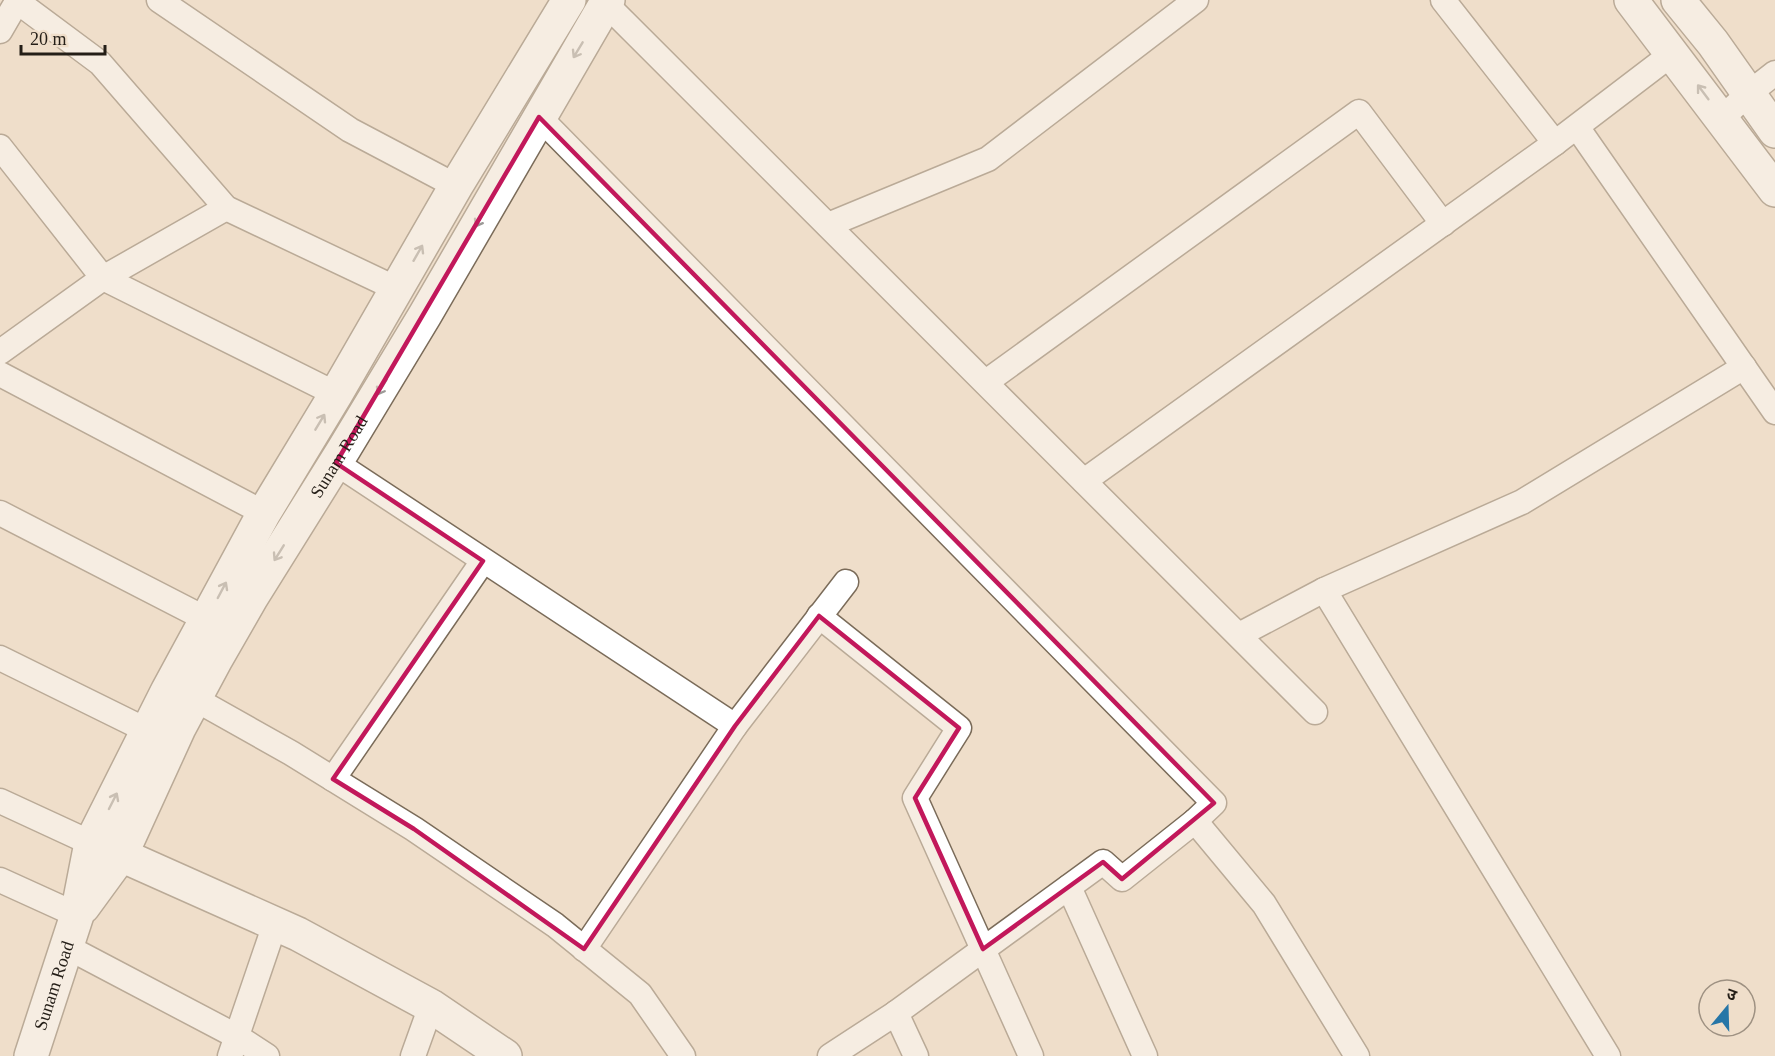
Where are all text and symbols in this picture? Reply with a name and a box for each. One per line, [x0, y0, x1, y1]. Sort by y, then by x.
scale bar [21, 18, 105, 56]
text: 20 m [30, 29, 67, 49]
one-way arrow [572, 41, 584, 58]
one-way arrow [1696, 85, 1709, 101]
one-way arrow [474, 210, 486, 227]
one-way arrow [412, 245, 424, 262]
one-way arrow [375, 378, 387, 395]
street label: Sunam Road [306, 412, 372, 501]
one-way arrow [314, 414, 326, 431]
one-way arrow [273, 544, 285, 561]
one-way arrow [217, 582, 228, 600]
one-way arrow [107, 792, 119, 810]
street label: Sunam Road [30, 939, 78, 1033]
north arrow [1697, 978, 1757, 1038]
text: उ [1725, 985, 1740, 1004]

